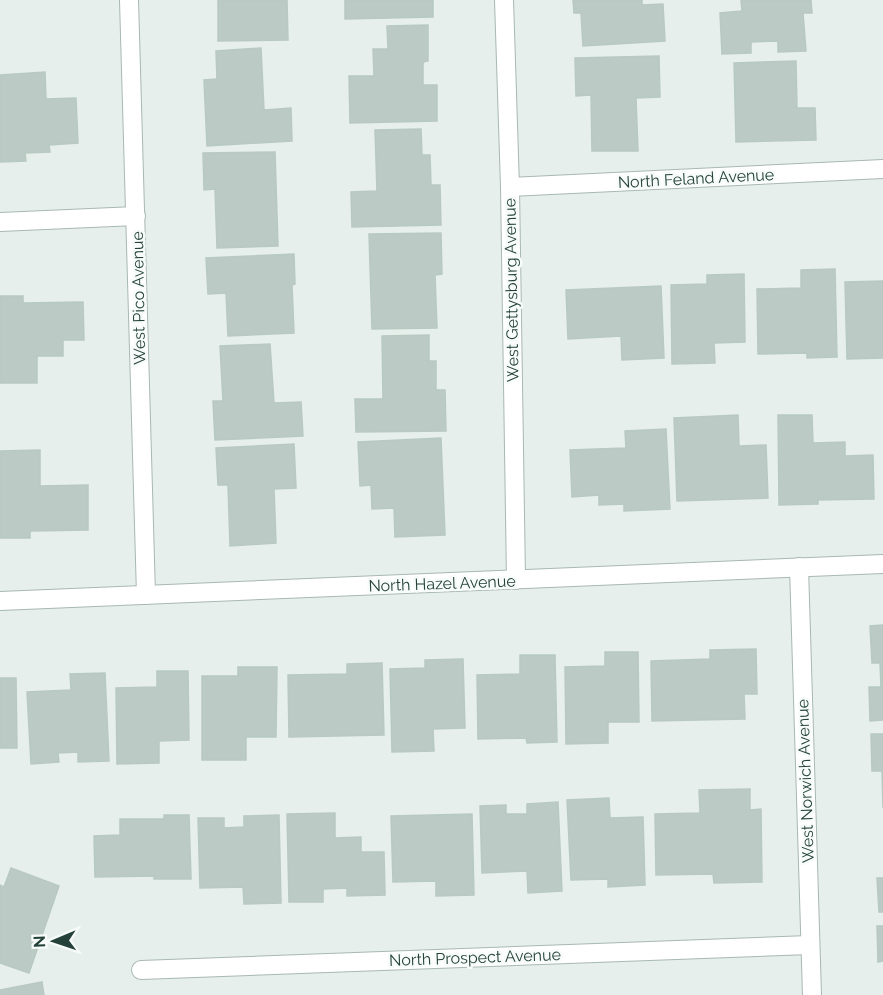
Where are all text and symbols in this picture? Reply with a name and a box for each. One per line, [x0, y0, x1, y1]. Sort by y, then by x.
street label: North Feland Avenue [617, 165, 775, 192]
street label: West Gettysburg Avenue [500, 198, 523, 382]
street label: West Pico Avenue [128, 231, 149, 365]
street label: North Hazel Avenue [368, 571, 516, 596]
street label: West Norwich Avenue [793, 699, 818, 863]
north arrow [24, 911, 84, 971]
text: N [30, 935, 49, 948]
street label: North Prospect Avenue [389, 945, 561, 970]

